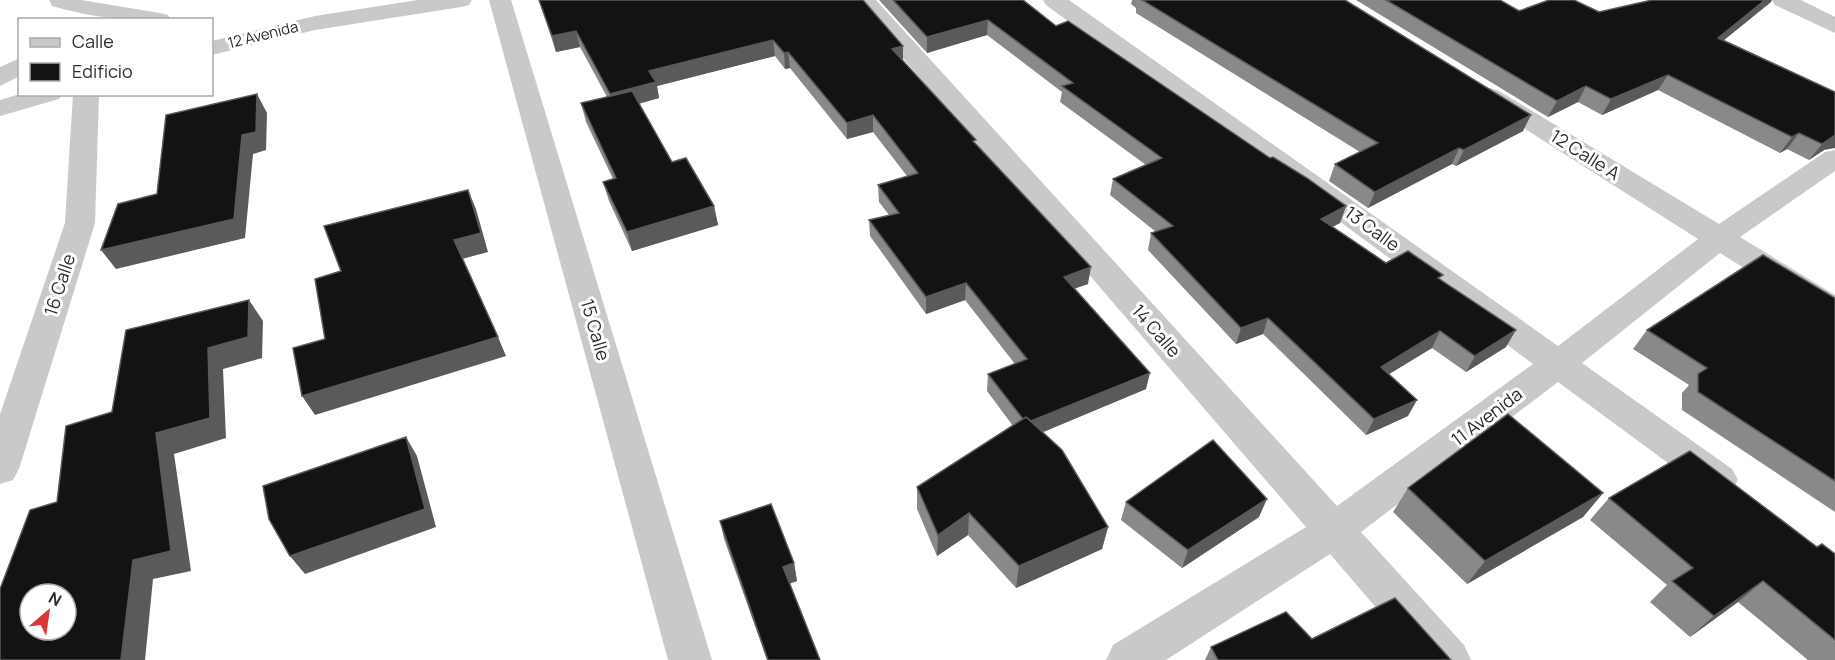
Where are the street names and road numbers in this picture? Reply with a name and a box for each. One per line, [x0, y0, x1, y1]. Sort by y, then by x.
street label: 12 Avenida [226, 16, 300, 53]
street label: 12 Calle A [1546, 123, 1625, 185]
street label: 13 Calle [1340, 200, 1405, 256]
street label: 16 Calle [38, 251, 80, 319]
street label: 15 Calle [576, 296, 616, 363]
street label: 14 Calle [1127, 299, 1186, 362]
street label: 11 Avenida [1446, 382, 1527, 451]

